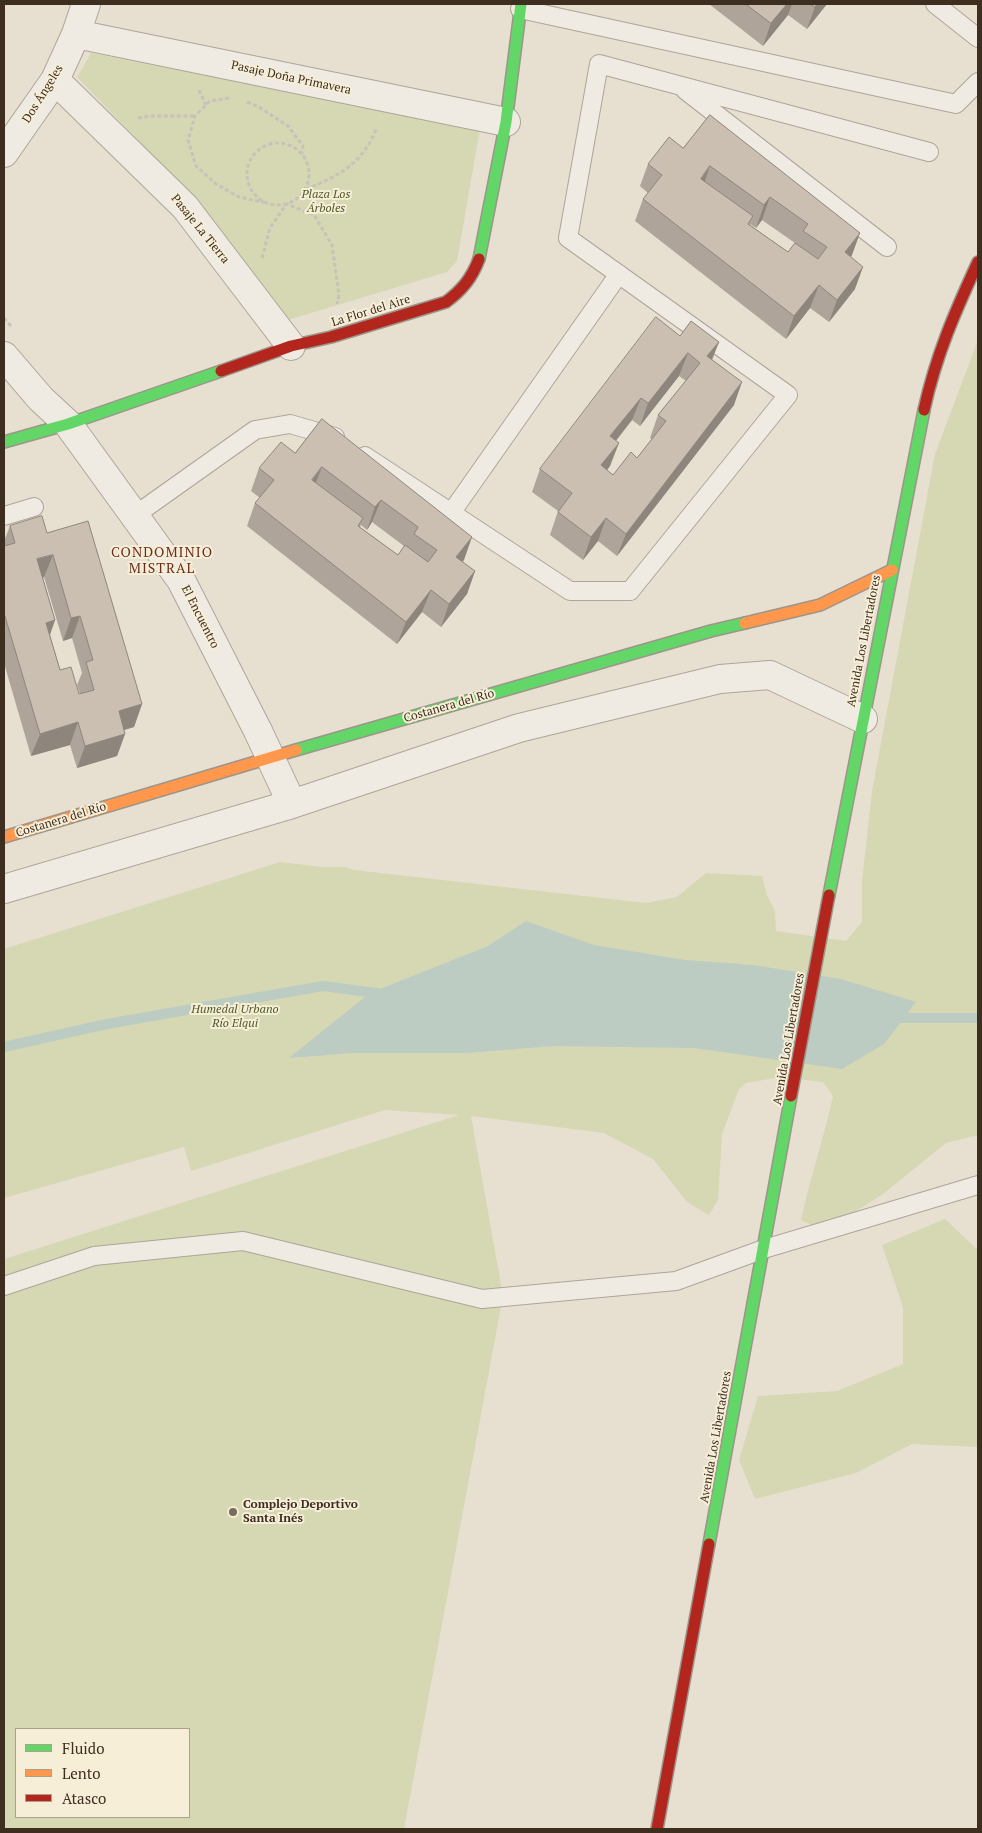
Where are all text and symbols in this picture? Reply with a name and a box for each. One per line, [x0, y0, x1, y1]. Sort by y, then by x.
street label: Pasaje Doña Primavera [230, 58, 352, 98]
street label: Dos Ángeles [19, 62, 67, 126]
park label: Plaza Los Árboles [302, 188, 350, 216]
street label: Pasaje La Tierra [168, 192, 232, 266]
street label: La Flor del Aire [330, 292, 412, 330]
district label: CONDOMINIO MISTRAL [110, 545, 214, 578]
street label: Avenida Los Libertadores [844, 574, 884, 708]
street label: El Encuentro [178, 583, 222, 651]
street label: Costanera del Río [402, 686, 496, 726]
street label: Costanera del Río [14, 799, 108, 841]
street label: Avenida Los Libertadores [770, 972, 808, 1106]
park label: Humedal Urbano Río Elqui [191, 1003, 279, 1031]
street label: Avenida Los Libertadores [697, 1370, 735, 1504]
place label: Complejo Deportivo Santa Inés [243, 1498, 358, 1526]
marker: Complejo Deportivo Santa Inés [227, 1506, 239, 1518]
legend [15, 1728, 190, 1818]
text: Fluido [62, 1738, 104, 1758]
text: Lento [62, 1763, 101, 1783]
text: Atasco [62, 1788, 106, 1808]

